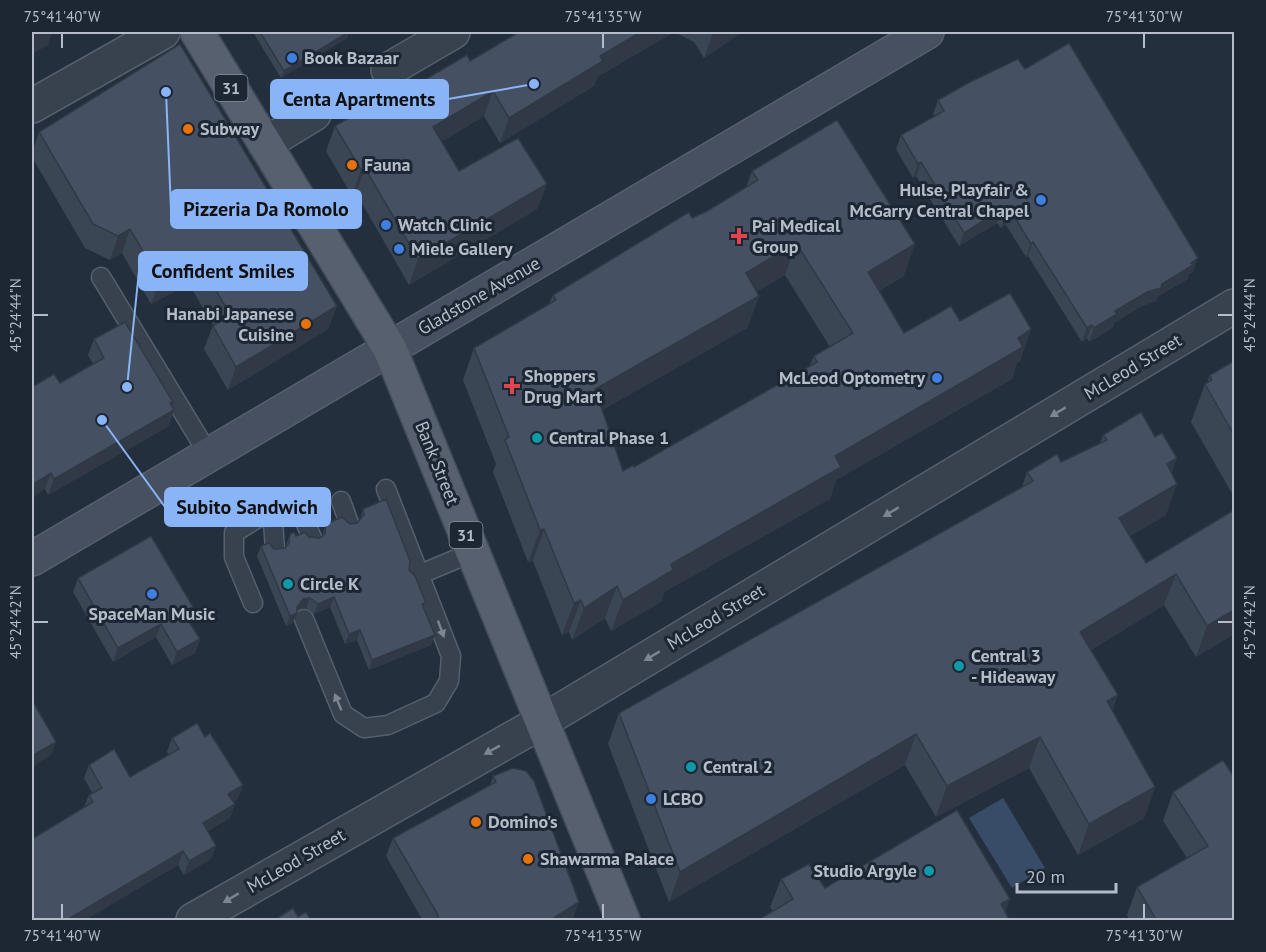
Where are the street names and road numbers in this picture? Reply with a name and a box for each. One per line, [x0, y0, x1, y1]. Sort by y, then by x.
road number: 31 [214, 75, 248, 101]
street label: Gladstone Avenue [413, 251, 544, 340]
street label: McLeod Street [1080, 328, 1186, 405]
street label: Bank Street [410, 418, 465, 508]
road number: 31 [450, 522, 482, 548]
street label: McLeod Street [663, 578, 769, 655]
street label: McLeod Street [243, 823, 349, 898]

